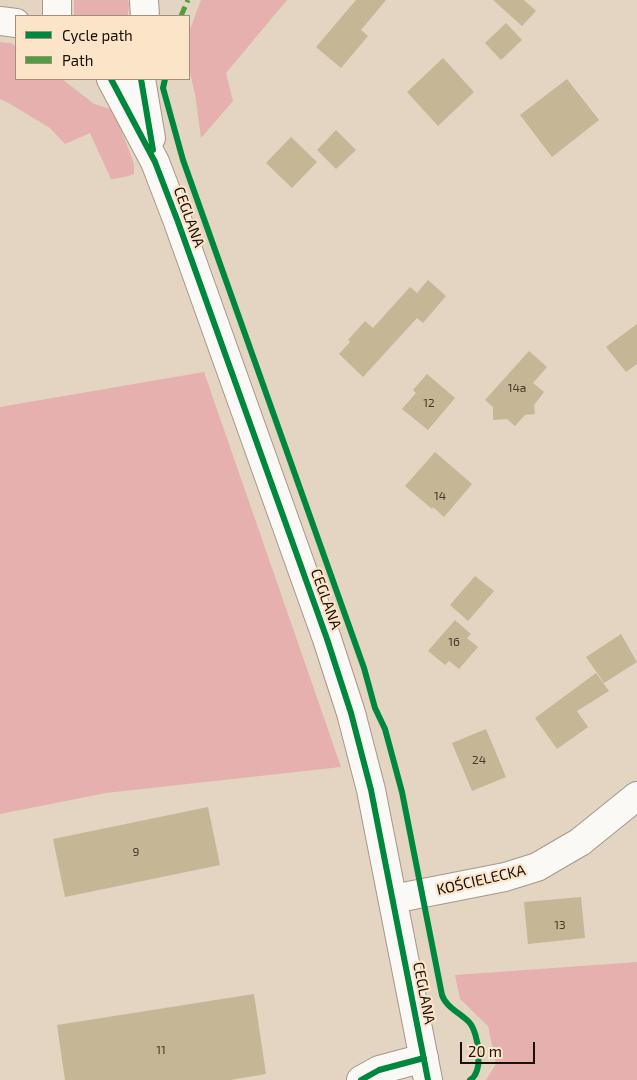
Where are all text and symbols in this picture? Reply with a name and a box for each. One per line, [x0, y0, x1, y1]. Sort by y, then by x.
legend [15, 15, 190, 80]
text: Cycle path [62, 26, 133, 44]
text: Path [62, 51, 93, 69]
street label: CEGLANA [170, 184, 208, 250]
house number: 14a [508, 381, 526, 395]
house number: 12 [423, 396, 435, 410]
house number: 14 [434, 489, 446, 503]
street label: CEGLANA [307, 566, 345, 632]
house number: 16 [448, 635, 460, 649]
house number: 24 [472, 753, 486, 767]
house number: 9 [133, 845, 139, 859]
street label: KOŚCIELECKA [435, 861, 527, 899]
house number: 13 [554, 918, 566, 932]
street label: CEGLANA [409, 960, 439, 1026]
scale bar [462, 1032, 537, 1064]
text: 20 m [468, 1042, 502, 1060]
house number: 11 [156, 1043, 166, 1057]

